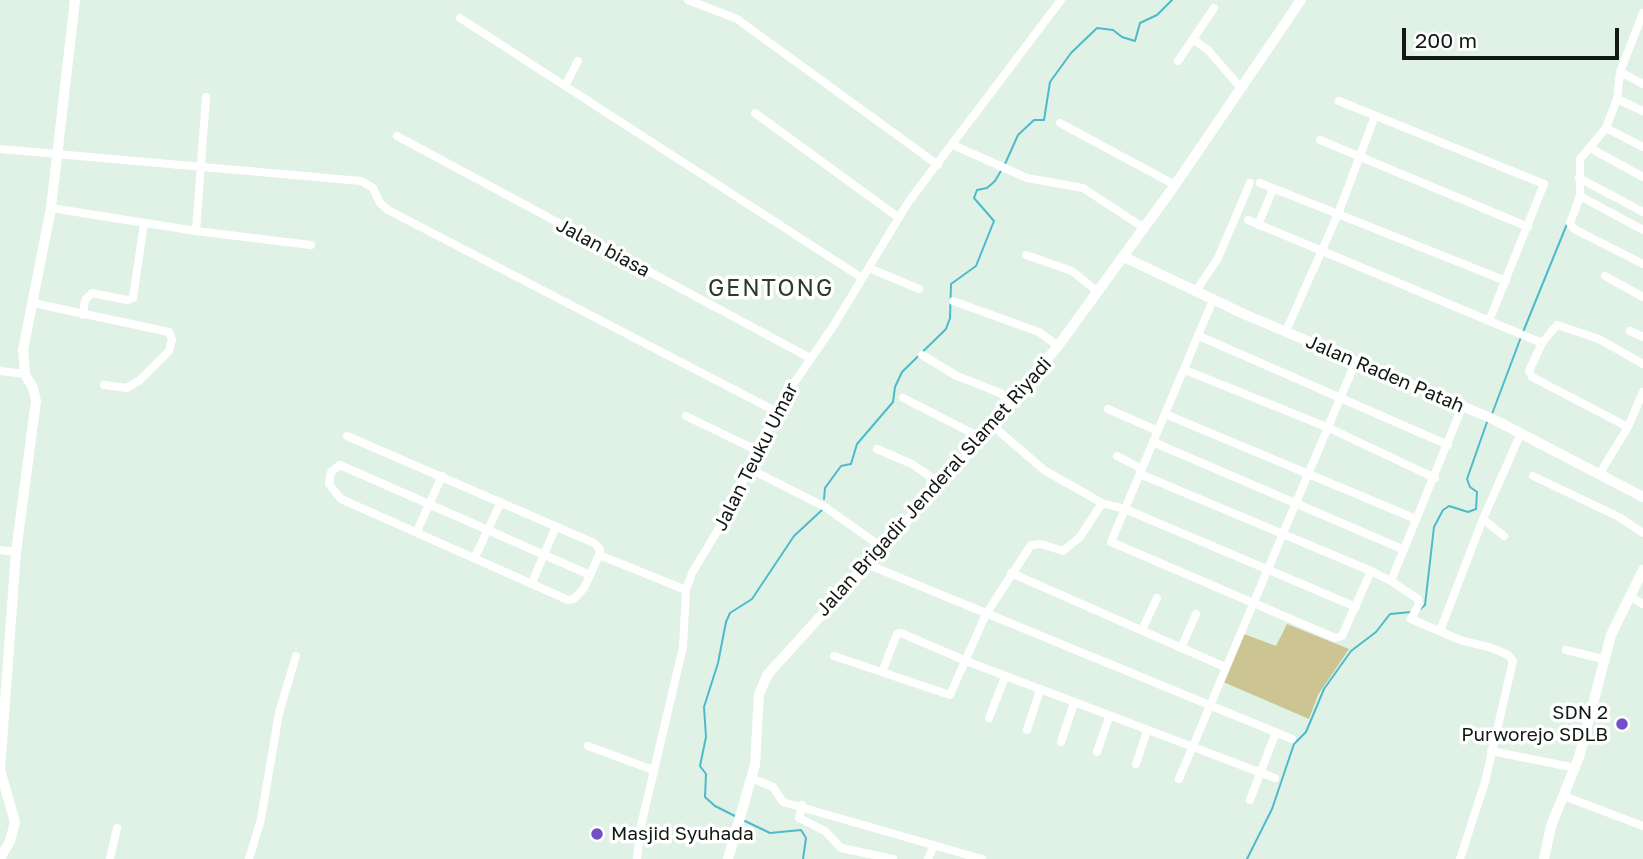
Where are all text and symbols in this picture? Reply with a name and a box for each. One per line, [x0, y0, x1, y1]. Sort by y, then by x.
scale bar [1405, 14, 1622, 58]
text: 200 m [1415, 27, 1477, 53]
street label: Jalan biasa [552, 214, 654, 282]
district label: GENTONG [709, 275, 833, 303]
street label: Jalan Raden Patah [1302, 330, 1468, 418]
street label: Jalan Brigadir Jenderal Slamet Riyadi [812, 353, 1056, 621]
street label: Jalan Teuku Umar [709, 379, 803, 535]
place label: SDN 2 Purworejo SDLB [1461, 702, 1608, 746]
marker: SDN 2 Purworejo SDLB [1614, 716, 1630, 732]
place label: Masjid Syuhada [611, 823, 754, 845]
marker: Masjid Syuhada [589, 826, 605, 842]

